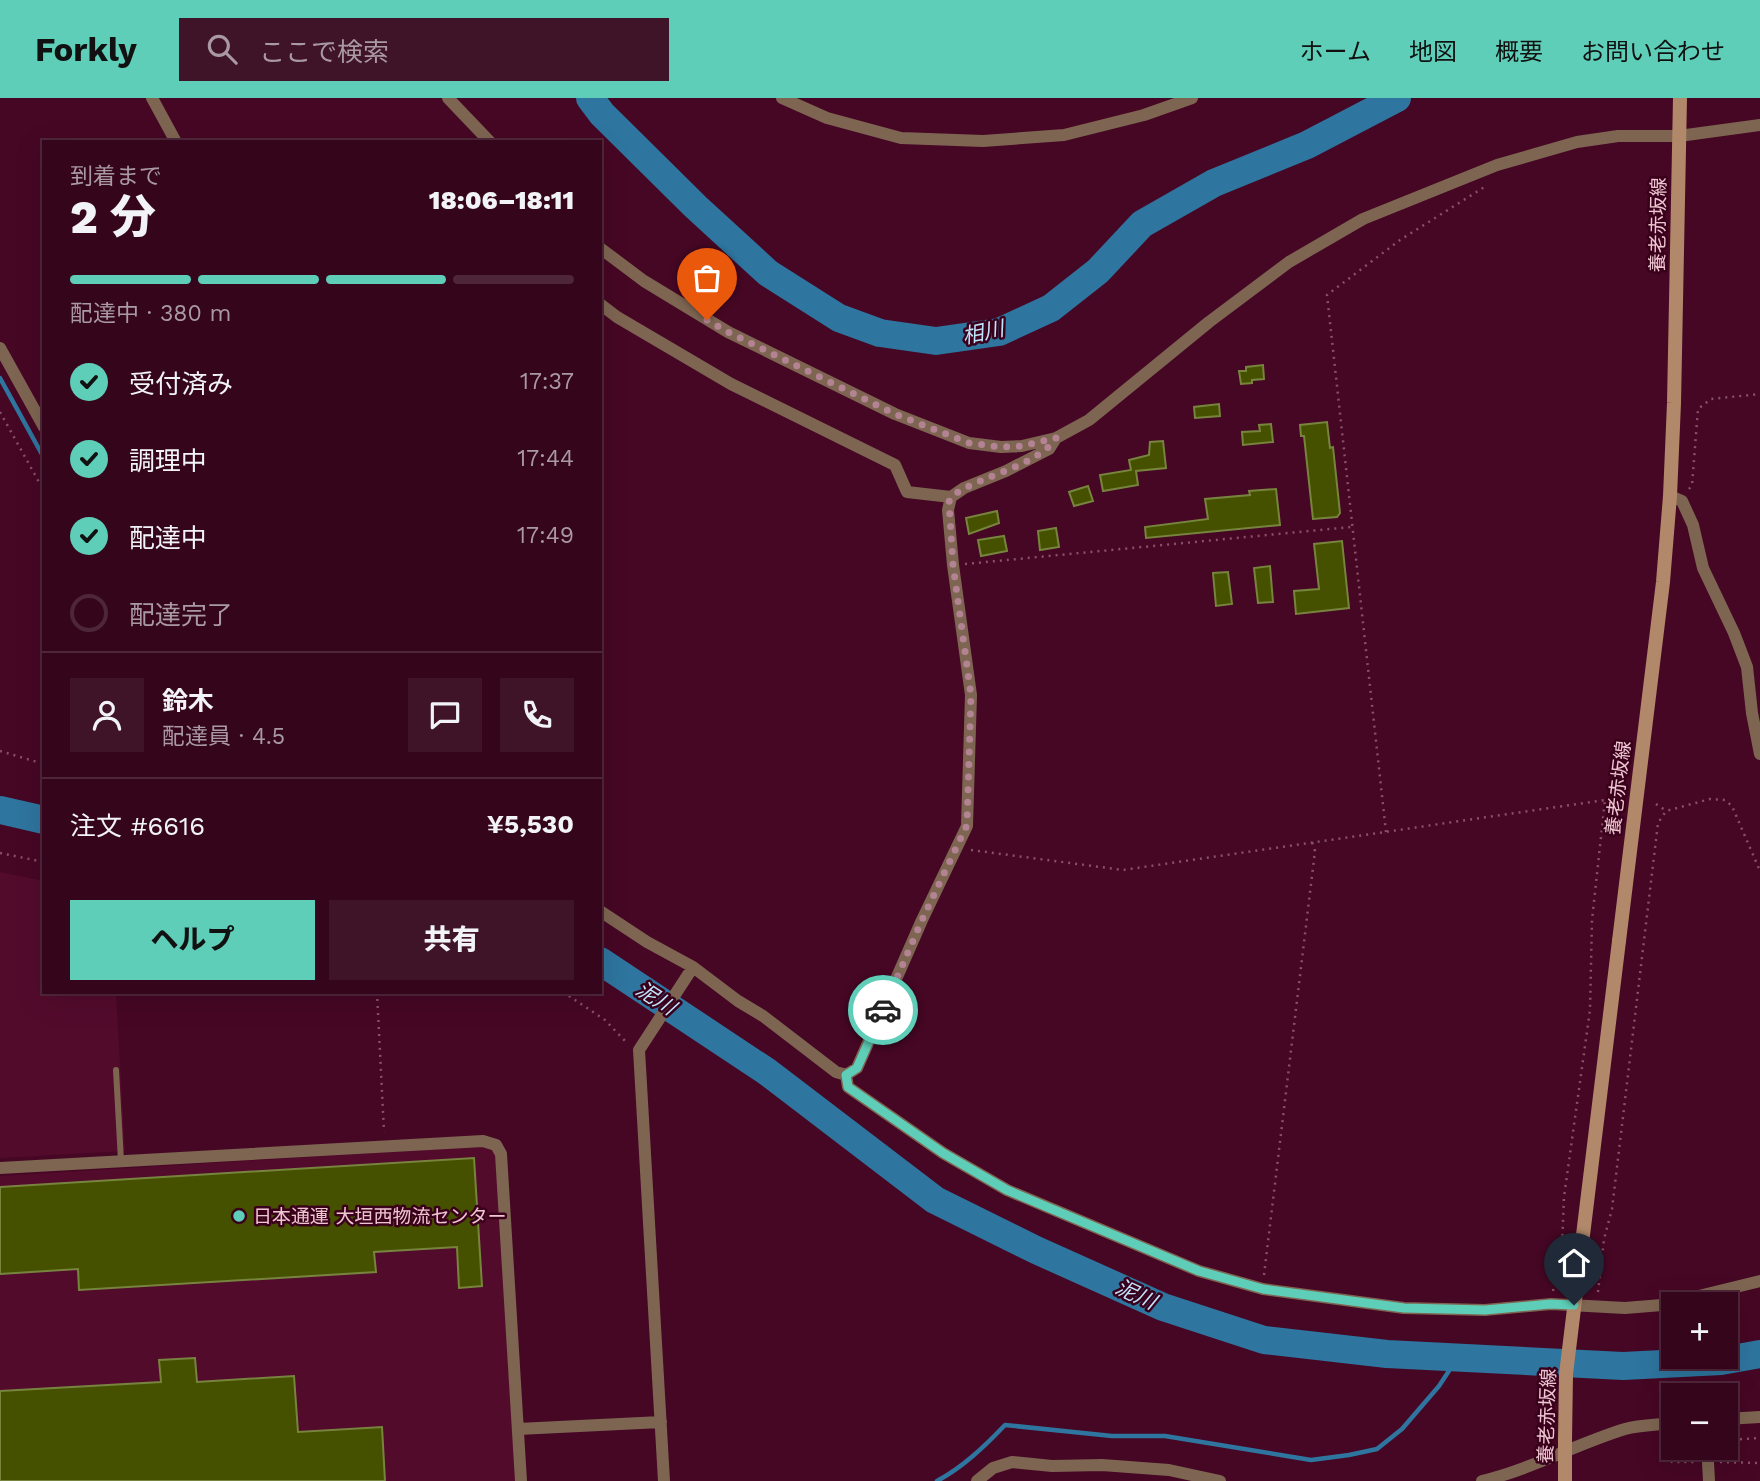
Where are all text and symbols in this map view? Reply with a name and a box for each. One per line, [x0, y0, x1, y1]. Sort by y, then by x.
search box [179, 18, 669, 81]
text: Forkly [35, 30, 137, 69]
icon: search [203, 30, 241, 68]
text: ここで検索 [259, 37, 389, 67]
text: ホーム [1300, 38, 1371, 66]
text: 地図 [1409, 38, 1457, 66]
text: 概要 [1495, 38, 1543, 66]
text: お問い合わせ [1581, 38, 1725, 66]
text: 到着まで [70, 163, 162, 190]
street label: 養老赤坂線 [1646, 177, 1670, 273]
text: 18:06–18:11 [429, 185, 574, 215]
text: 2 分 [70, 190, 156, 244]
pin [677, 248, 737, 320]
icon: bag [688, 259, 726, 297]
text: 配達中 · 380 m [70, 300, 232, 327]
water label: 相川 [960, 315, 1008, 349]
icon: check [70, 363, 108, 401]
text: 17:37 [520, 368, 574, 395]
text: 受付済み [129, 369, 233, 399]
icon: check [70, 440, 108, 478]
text: 17:44 [517, 445, 574, 472]
text: 調理中 [129, 446, 207, 476]
icon: check [70, 517, 108, 555]
text: 17:49 [517, 522, 574, 549]
text: 配達中 [129, 523, 207, 553]
text: 配達完了 [129, 600, 233, 630]
button: person [70, 678, 144, 752]
button: chat [408, 678, 482, 752]
button: phone [500, 678, 574, 752]
text: 鈴木 [162, 686, 214, 716]
text: 配達員 · 4.5 [162, 723, 285, 750]
street label: 養老赤坂線 [1601, 739, 1635, 837]
text: ¥5,530 [487, 809, 574, 839]
text: 注文 #6616 [70, 811, 205, 841]
button: ヘルプ [70, 900, 315, 980]
button: 共有 [329, 900, 574, 980]
courier [848, 975, 918, 1045]
water label: 泥川 [632, 976, 682, 1021]
icon: car [864, 991, 902, 1029]
place label: 日本通運 大垣西物流センター [253, 1205, 506, 1228]
marker: 日本通運 大垣西物流センター [231, 1208, 247, 1224]
pin [1544, 1233, 1604, 1305]
icon: home [1555, 1244, 1593, 1282]
water label: 泥川 [1112, 1274, 1162, 1315]
map controls [1661, 1292, 1738, 1460]
button: + [1661, 1292, 1738, 1369]
street label: 養老赤坂線 [1534, 1368, 1560, 1464]
button: − [1661, 1383, 1738, 1460]

